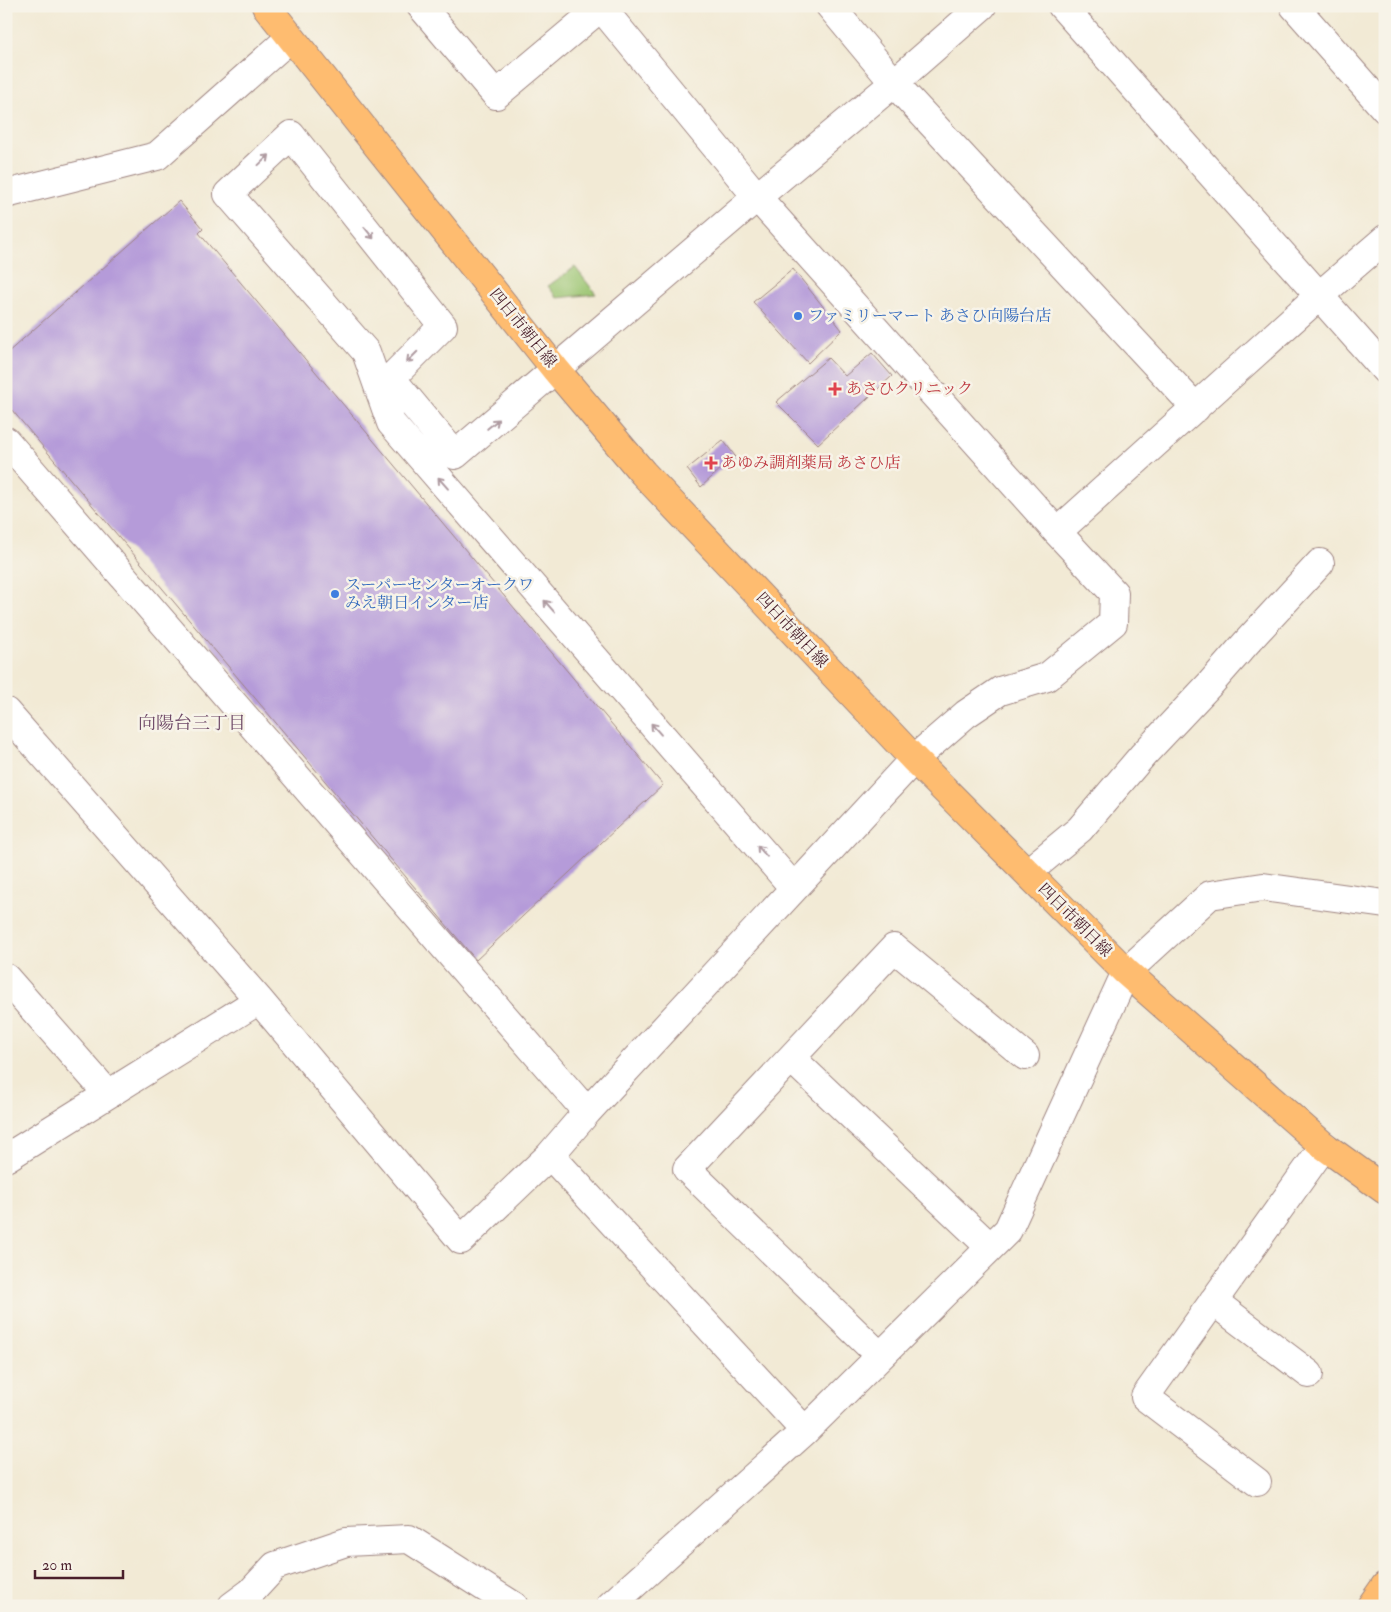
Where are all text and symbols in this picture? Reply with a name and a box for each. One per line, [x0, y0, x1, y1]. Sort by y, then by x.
one-way arrow [257, 154, 270, 166]
one-way arrow [363, 227, 374, 240]
street label: 四日市朝日線 [485, 284, 561, 372]
place label: ファミリーマート あさひ向陽台店 [808, 306, 1051, 326]
marker: ファミリーマート あさひ向陽台店 [792, 310, 804, 322]
one-way arrow [406, 351, 418, 363]
place label: あさひクリニック [846, 379, 973, 399]
marker: あさひクリニック [828, 382, 842, 396]
one-way arrow [486, 418, 499, 430]
place label: あゆみ調剤薬局 あさひ店 [721, 453, 900, 473]
marker: あゆみ調剤薬局 あさひ店 [705, 457, 717, 469]
one-way arrow [437, 476, 449, 489]
place label: スーパーセンターオークワ みえ朝日インター店 [345, 575, 534, 613]
marker: スーパーセンターオークワ みえ朝日インター店 [329, 588, 341, 600]
street label: 四日市朝日線 [752, 588, 832, 672]
one-way arrow [544, 599, 555, 612]
district label: 向陽台三丁目 [138, 712, 246, 735]
one-way arrow [650, 722, 661, 735]
one-way arrow [756, 845, 768, 858]
street label: 四日市朝日線 [1034, 879, 1116, 961]
scale bar [35, 1547, 122, 1579]
text: 20 m [42, 1556, 72, 1575]

